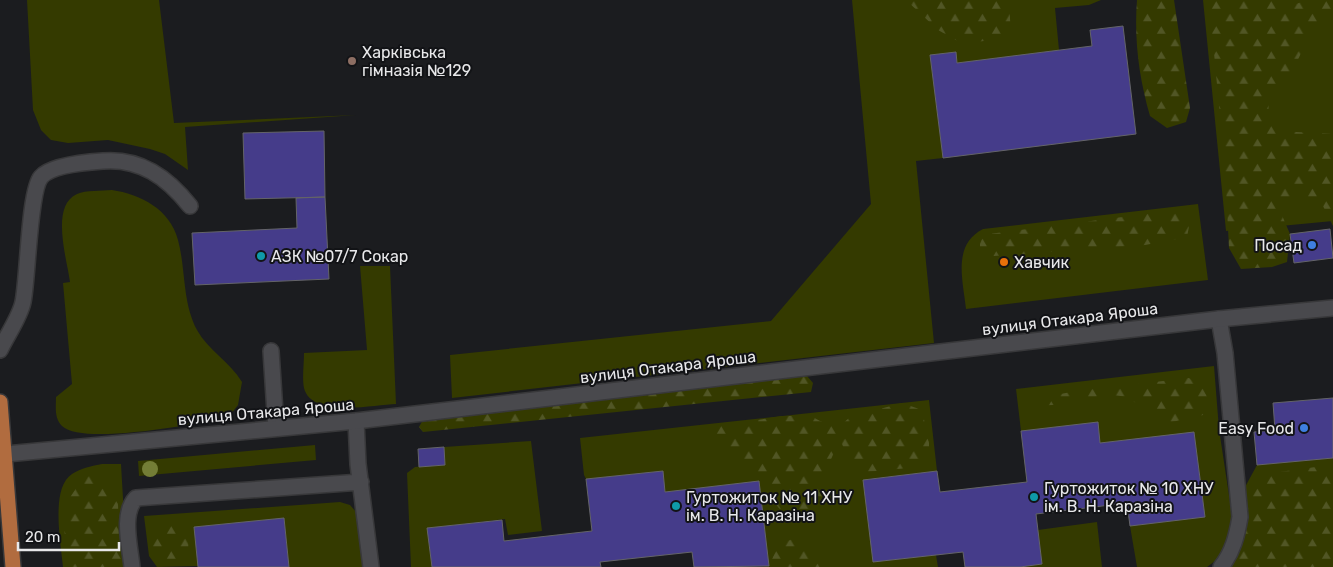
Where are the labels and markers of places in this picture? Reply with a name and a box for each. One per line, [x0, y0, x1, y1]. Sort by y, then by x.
place label: Харківська гімназія №129 [362, 43, 471, 80]
marker: Харківська гімназія №129 [346, 55, 358, 67]
place label: Посад [1254, 236, 1302, 255]
marker: Посад [1306, 239, 1318, 251]
place label: АЗК №07/7 Сокар [271, 247, 408, 266]
marker: АЗК №07/7 Сокар [255, 250, 267, 262]
place label: Хавчик [1014, 253, 1069, 272]
marker: Хавчик [998, 256, 1010, 268]
place label: Easy Food [1218, 419, 1294, 438]
marker: Easy Food [1298, 422, 1310, 434]
place label: Гуртожиток № 10 ХНУ ім. В. Н. Каразіна [1044, 479, 1214, 516]
place label: Гуртожиток № 11 ХНУ ім. В. Н. Каразіна [686, 488, 853, 525]
marker: Гуртожиток № 10 ХНУ ім. В. Н. Каразіна [1028, 491, 1040, 503]
marker: Гуртожиток № 11 ХНУ ім. В. Н. Каразіна [670, 500, 682, 512]

